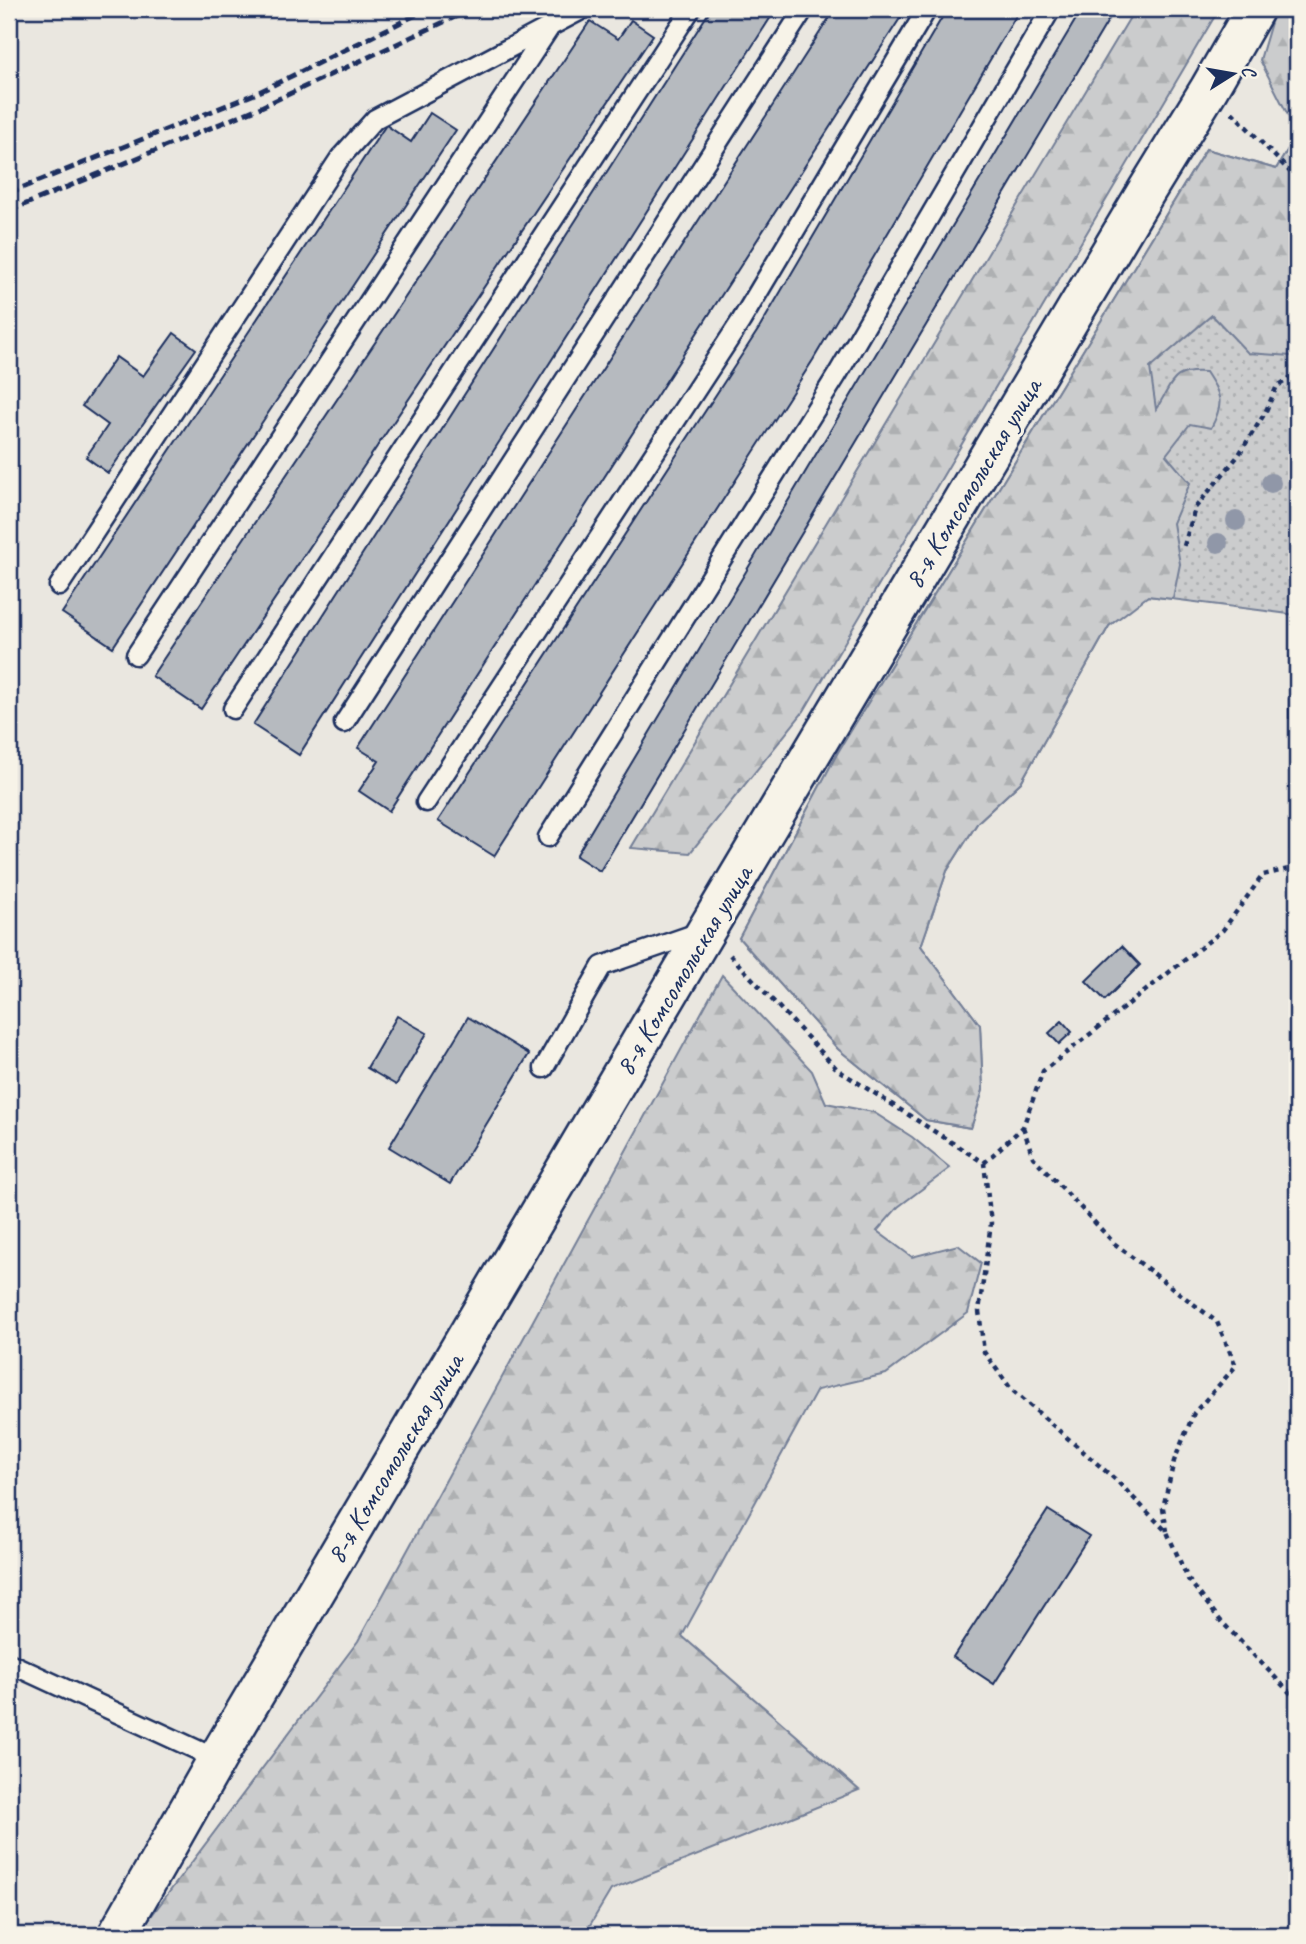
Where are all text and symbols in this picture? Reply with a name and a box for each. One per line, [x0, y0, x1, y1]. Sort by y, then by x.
north arrow [1198, 38, 1268, 108]
text: С [1236, 64, 1262, 80]
street label: 8-я Комсомольская улица [896, 370, 1050, 595]
street label: 8-я Комсомольская улица [607, 857, 761, 1082]
street label: 8-я Комсомольская улица [318, 1345, 472, 1570]

